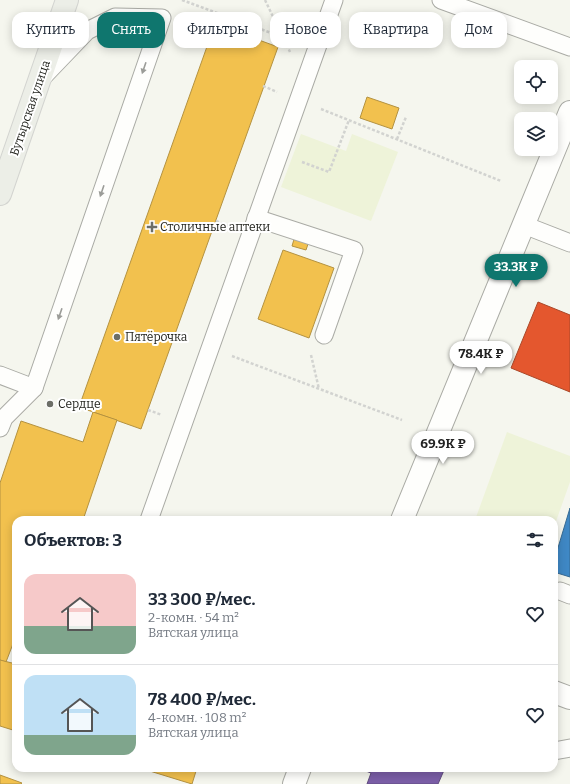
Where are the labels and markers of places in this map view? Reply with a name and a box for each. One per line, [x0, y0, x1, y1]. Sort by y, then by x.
place label: Столичные аптеки [160, 220, 270, 234]
marker: Столичные аптеки [147, 222, 157, 232]
pin: 33.3K ₽ [479, 254, 553, 288]
place label: Пятёрочка [125, 330, 188, 344]
marker: Пятёрочка [112, 332, 122, 342]
pin: 78.4K ₽ [444, 341, 518, 375]
place label: Сердце [58, 397, 101, 411]
marker: Сердце [45, 399, 55, 409]
pin: 69.9K ₽ [406, 431, 480, 465]

